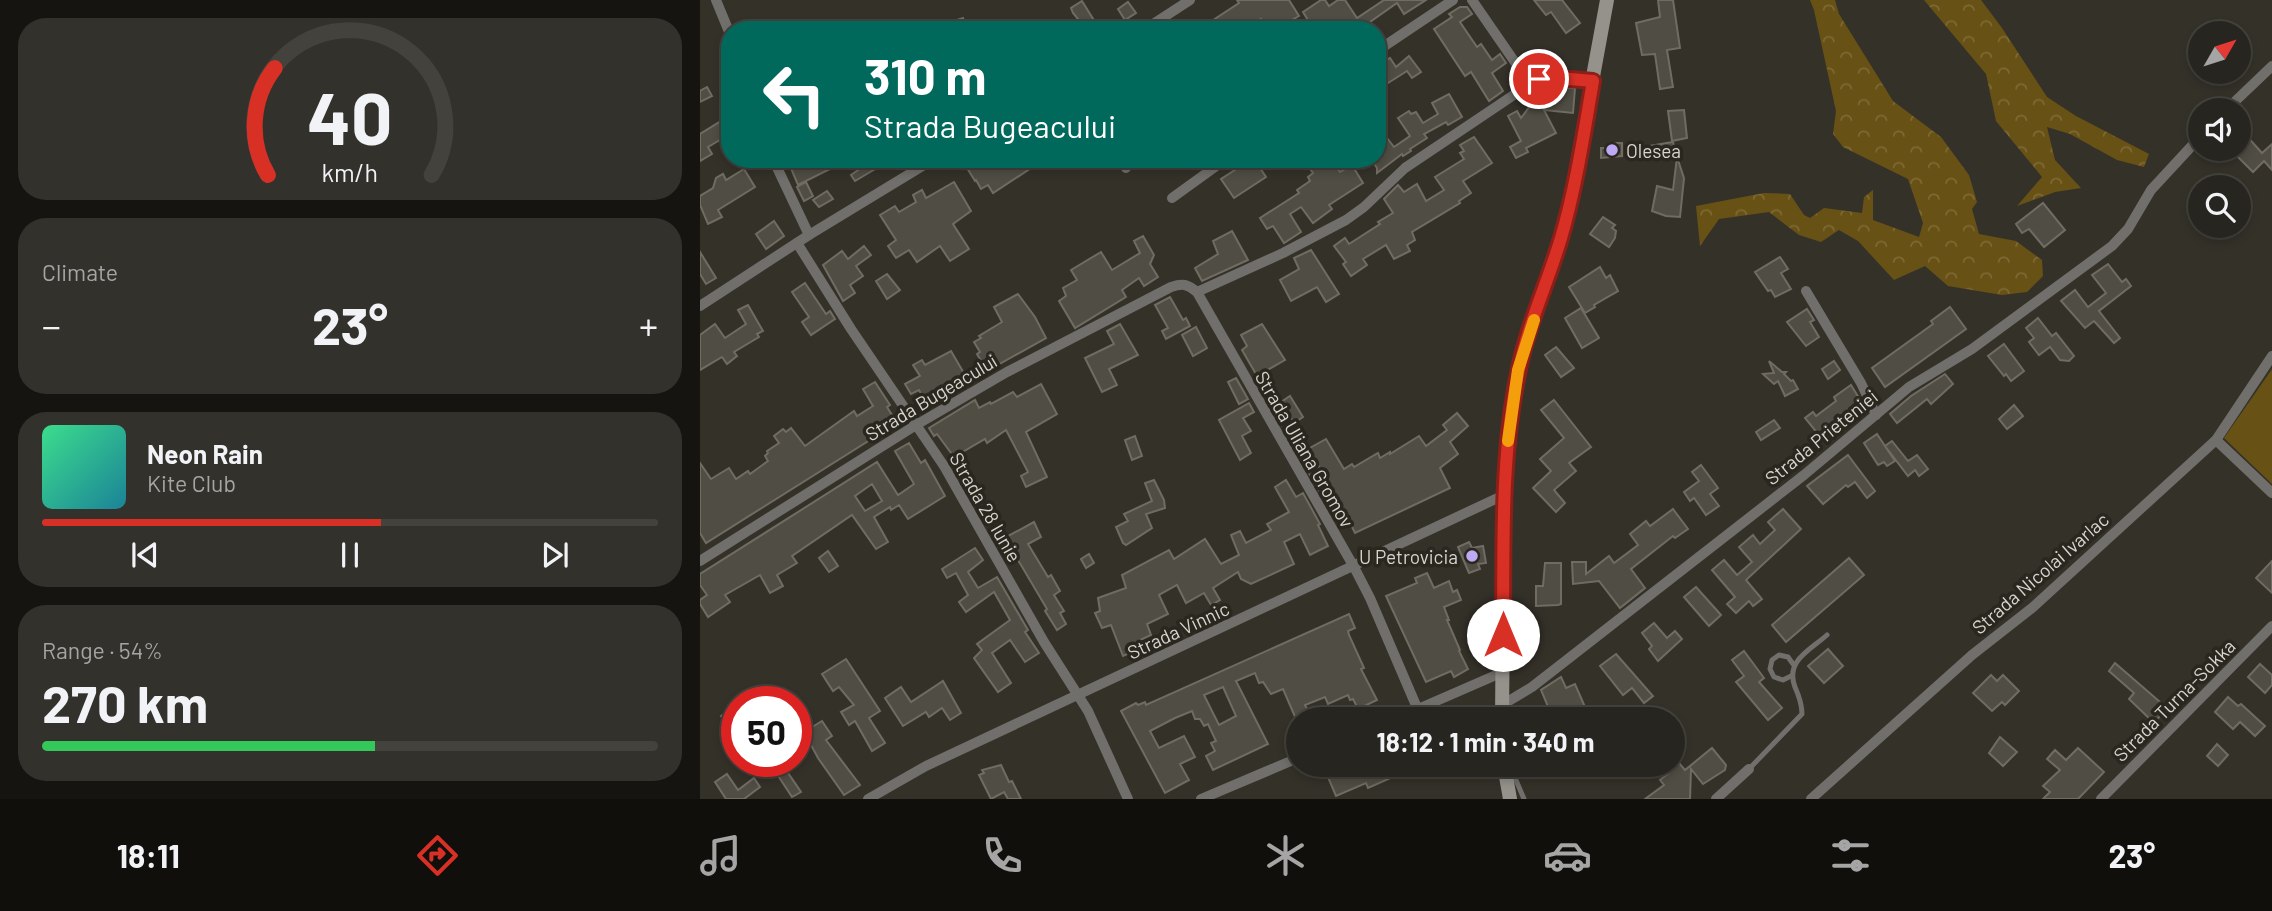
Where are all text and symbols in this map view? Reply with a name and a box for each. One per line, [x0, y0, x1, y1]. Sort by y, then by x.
north arrow [2188, 21, 2250, 84]
map controls [2188, 21, 2251, 238]
text: 310 m [864, 46, 986, 105]
icon: left [749, 49, 840, 140]
pin [1509, 49, 1569, 109]
icon: arrive [1520, 60, 1558, 98]
text: 40 [307, 72, 393, 160]
button: sound [2188, 98, 2251, 161]
text: Strada Bugeacului [864, 106, 1116, 144]
place label: Olesea [1626, 139, 1681, 162]
marker: Olesea [1604, 142, 1620, 158]
text: km/h [322, 157, 378, 187]
button: search [2188, 175, 2251, 238]
text: Climate [42, 258, 118, 286]
text: 23° [312, 293, 388, 355]
text: − [42, 302, 61, 348]
text: + [639, 302, 658, 348]
street label: Strada Bugeacului [861, 349, 1001, 445]
street label: Strada Uliana Gromov [1251, 367, 1359, 531]
street label: Strada Prieteniei [1760, 385, 1882, 489]
text: Neon Rain [147, 438, 263, 469]
street label: Strada 28 Iunie [945, 448, 1027, 566]
text: Kite Club [147, 469, 236, 497]
street label: Strada Nicolai Ivarlac [1967, 507, 2113, 639]
icon: previous [126, 536, 164, 574]
icon: pause [331, 536, 369, 574]
icon: next [536, 536, 574, 574]
place label: U Petrovicia [1359, 545, 1458, 568]
marker: U Petrovicia [1464, 548, 1480, 564]
street label: Strada Vinnic [1123, 596, 1233, 664]
position arrow [1466, 598, 1540, 672]
street label: Strada Turna-Sokka [2108, 634, 2240, 766]
text: Range · 54% [42, 636, 163, 664]
text: 270 km [42, 671, 208, 733]
speed limit sign: 50 [721, 686, 812, 777]
text: 18:12 · 1 min · 340 m [1377, 726, 1594, 757]
icon: directions [413, 831, 462, 880]
icon: music [696, 831, 745, 880]
icon: phone [978, 831, 1027, 880]
icon: climate [1261, 831, 1310, 880]
icon: car [1543, 831, 1592, 880]
icon: filters [1826, 831, 1875, 880]
text: 18:11 [117, 836, 180, 874]
text: 23° [2108, 836, 2155, 874]

